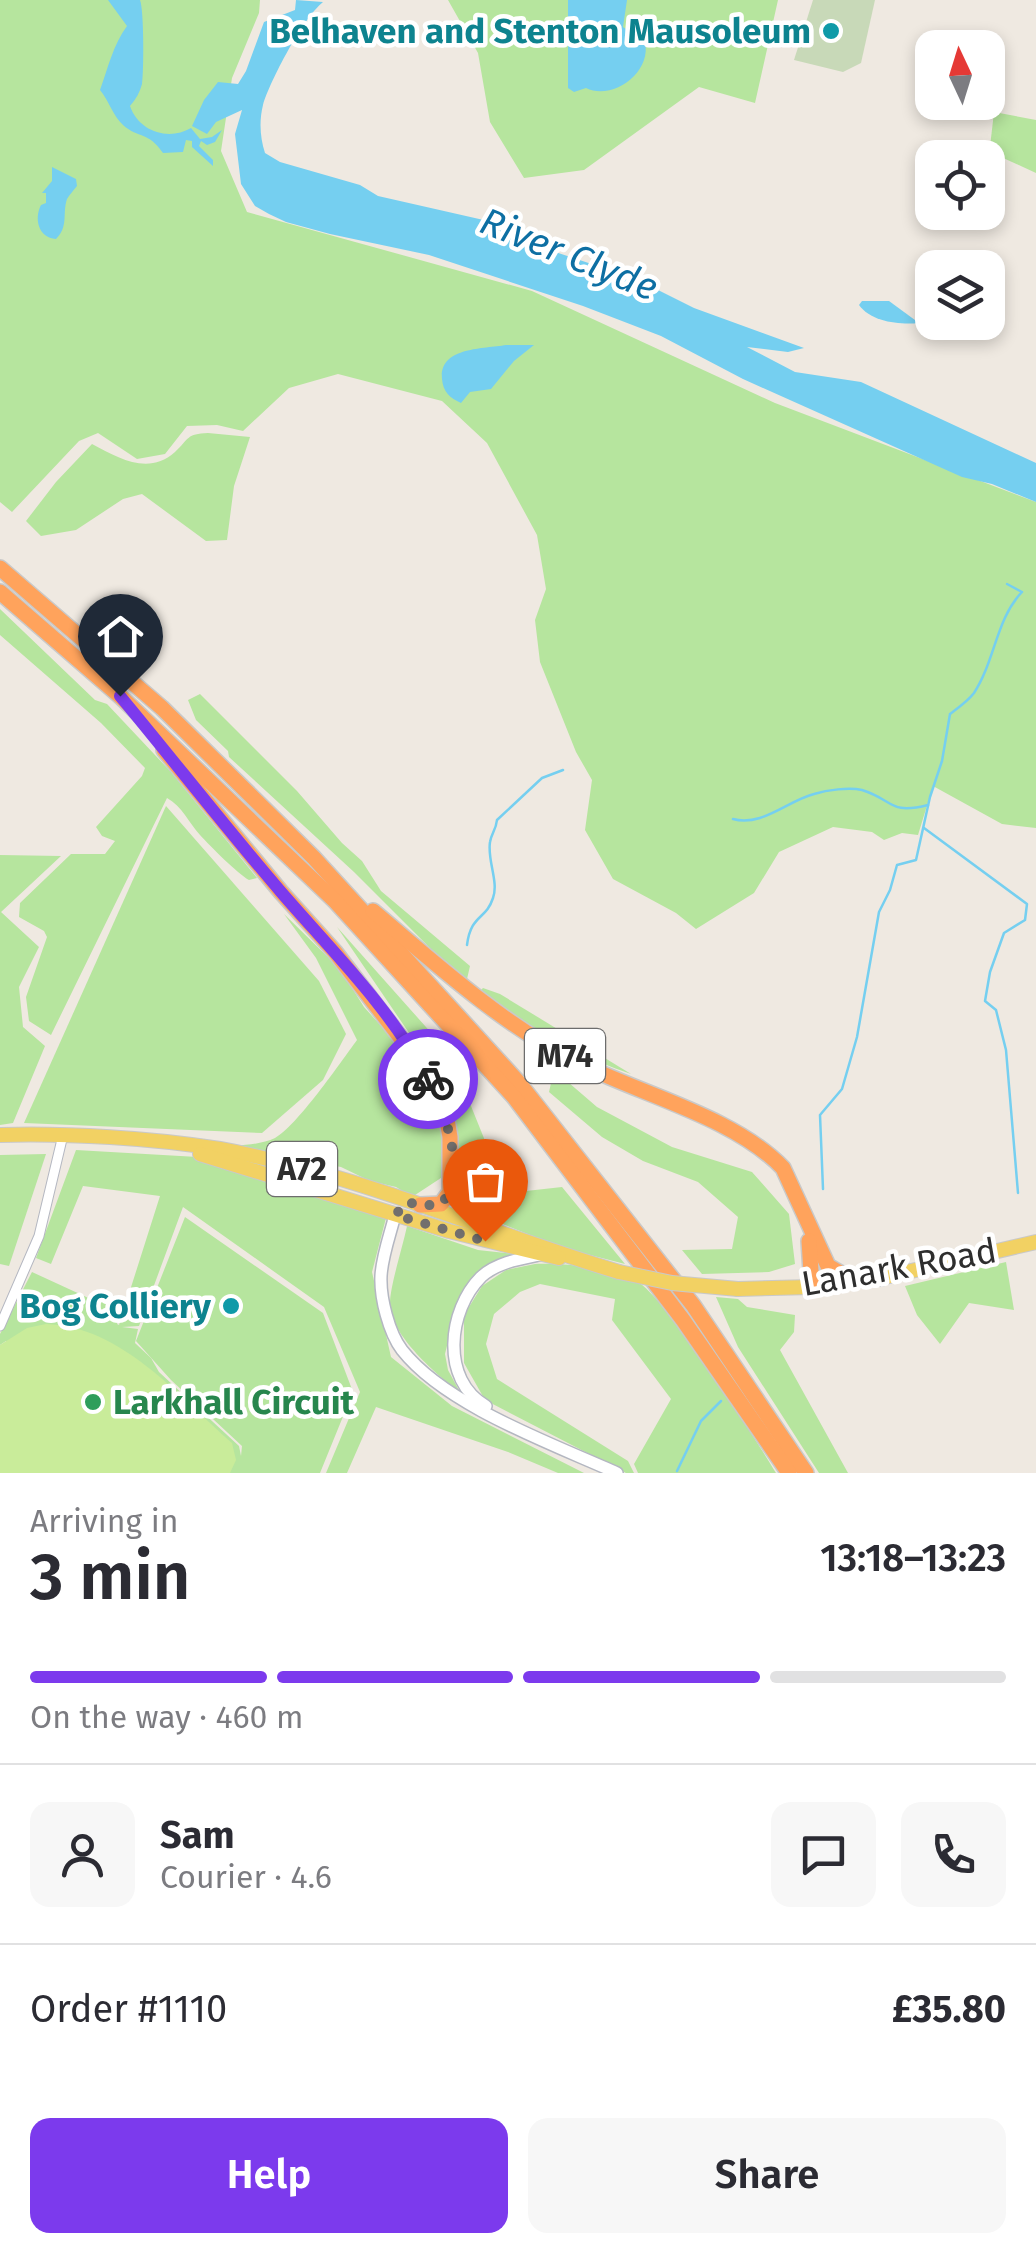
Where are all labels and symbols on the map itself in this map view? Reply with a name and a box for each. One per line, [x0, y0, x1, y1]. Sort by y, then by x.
place label: Belhaven and Stenton Mausoleum [269, 10, 811, 52]
marker: Belhaven and Stenton Mausoleum [820, 20, 842, 42]
north arrow [915, 30, 1005, 120]
water label: River Clyde [474, 198, 664, 310]
pin [78, 594, 163, 697]
courier [378, 1029, 478, 1129]
road number: M74 [525, 1029, 605, 1083]
pin [443, 1139, 528, 1242]
road number: A72 [267, 1142, 337, 1196]
street label: Lanark Road [798, 1229, 1000, 1305]
place label: Bog Colliery [19, 1285, 212, 1327]
marker: Bog Colliery [220, 1295, 242, 1317]
place label: Larkhall Circuit [113, 1381, 355, 1423]
marker: Larkhall Circuit [82, 1391, 104, 1413]

